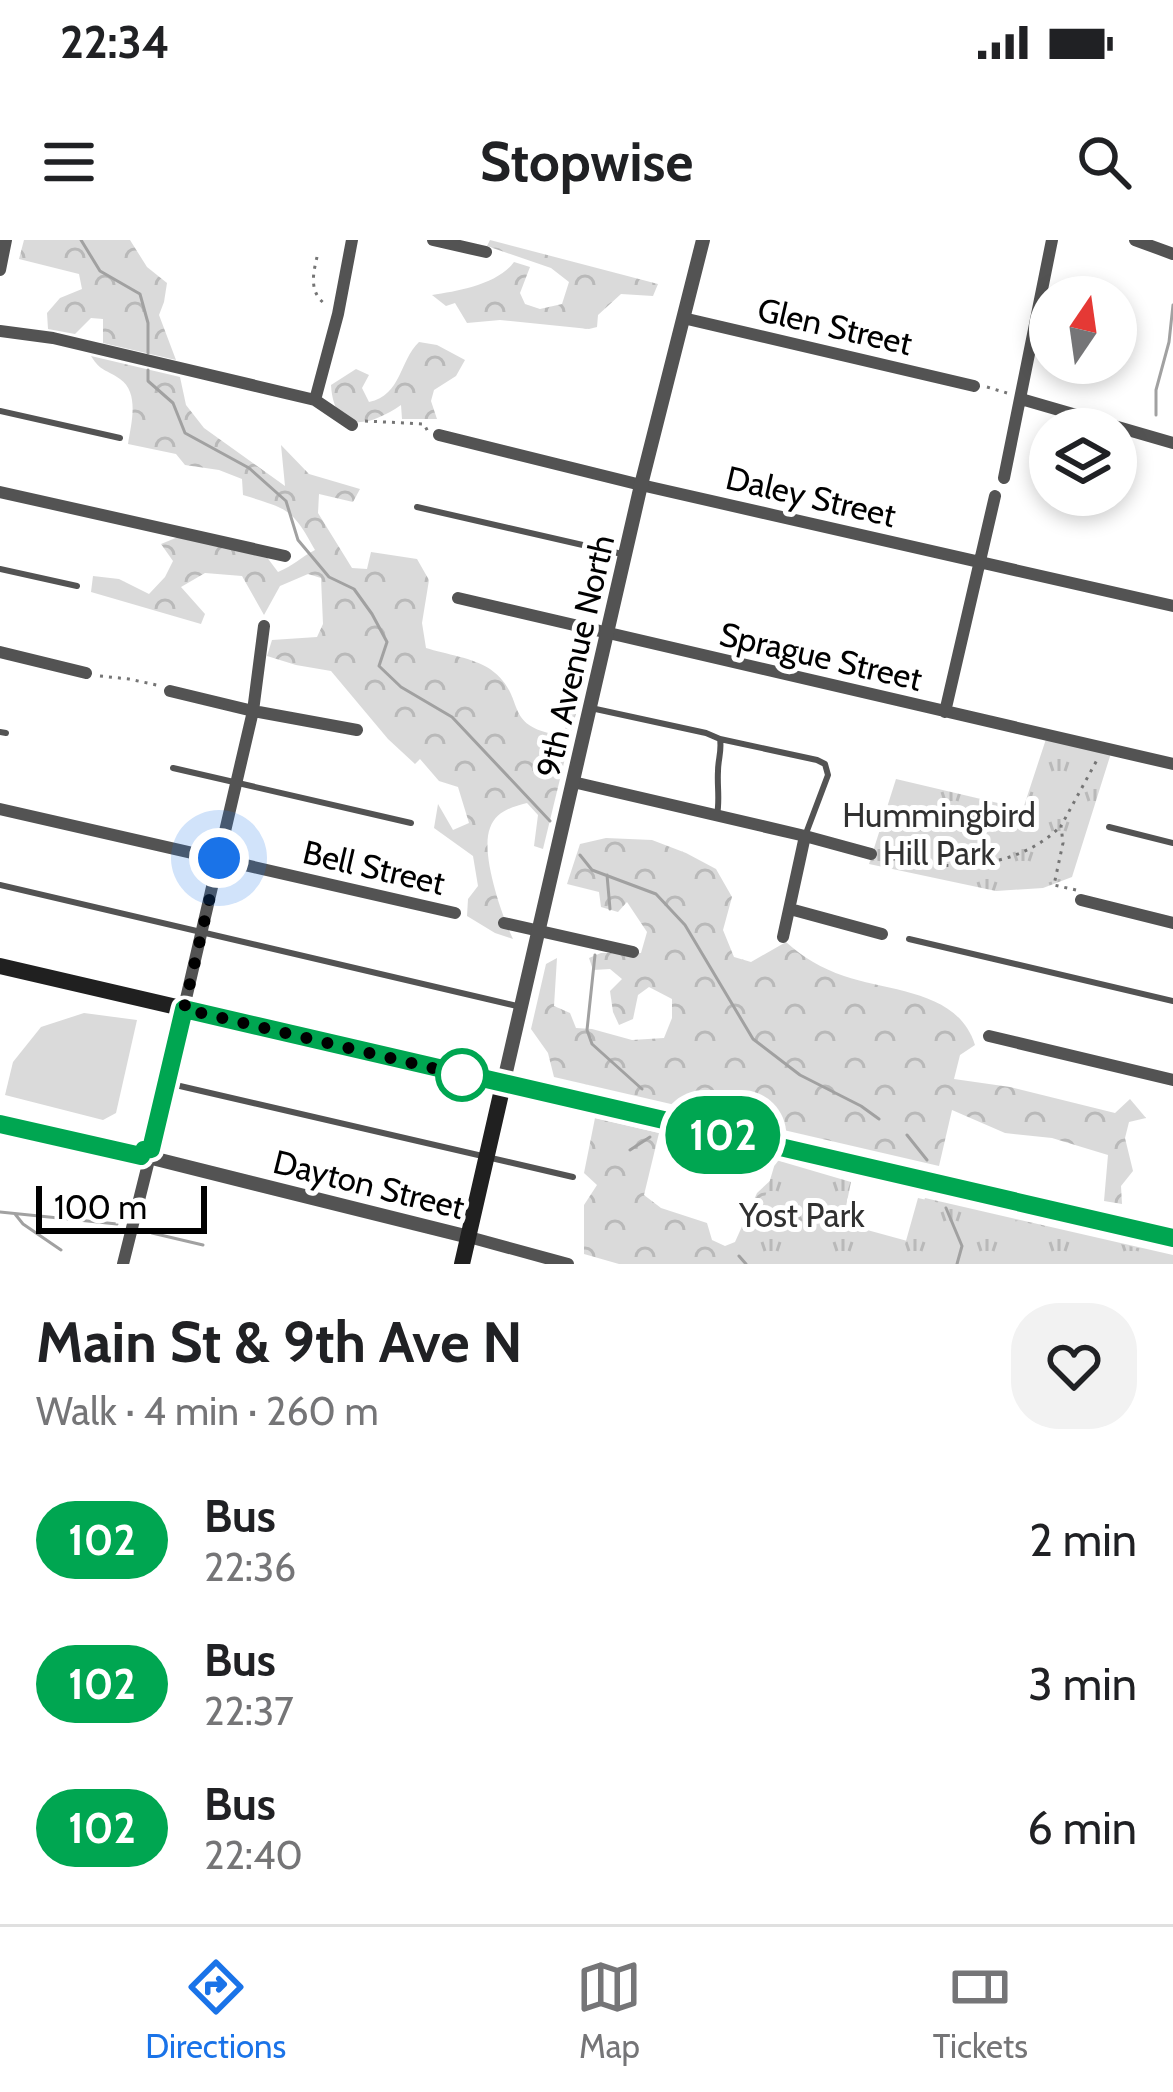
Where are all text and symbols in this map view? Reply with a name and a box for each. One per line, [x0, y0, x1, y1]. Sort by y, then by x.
text: 22:34 [60, 15, 170, 69]
icon: menu [36, 129, 102, 195]
text: Stopwise [480, 129, 693, 195]
icon: search [1071, 129, 1137, 195]
north arrow [1029, 276, 1137, 384]
map controls [1029, 276, 1137, 516]
street label: Glen Street [754, 289, 916, 363]
button: layers [1029, 408, 1137, 516]
street label: Daley Street [722, 457, 900, 535]
street label: 9th Avenue North [528, 531, 622, 781]
street label: Sprague Street [716, 613, 926, 699]
park label: Hummingbird Hill Park [842, 795, 1036, 873]
your location [189, 828, 249, 888]
street label: Bell Street [299, 831, 449, 903]
unlabelled marker [437, 1050, 487, 1100]
line badge: 102 [654, 1096, 792, 1174]
text: 102 [689, 1109, 757, 1161]
street label: Dayton Street [269, 1141, 469, 1227]
scale bar [36, 1180, 207, 1233]
text: 100 m [54, 1187, 147, 1227]
park label: Yost Park [738, 1195, 865, 1235]
button: heart [1011, 1303, 1137, 1429]
text: Main St & 9th Ave N [36, 1307, 523, 1376]
text: Walk · 4 min · 260 m [36, 1387, 379, 1435]
text: Bus [204, 1489, 276, 1543]
text: 2 min [1029, 1513, 1137, 1567]
text: 102 [68, 1514, 136, 1566]
text: 22:36 [204, 1543, 296, 1591]
text: Bus [204, 1633, 276, 1687]
text: 3 min [1028, 1657, 1137, 1711]
text: 102 [68, 1658, 136, 1710]
text: 22:37 [204, 1687, 294, 1735]
text: Bus [204, 1777, 276, 1831]
text: 6 min [1027, 1801, 1137, 1855]
text: 102 [68, 1802, 136, 1854]
text: 22:40 [204, 1831, 303, 1879]
tab: Directions [145, 1954, 286, 2066]
tab: Map [576, 1954, 642, 2066]
tab: Tickets [933, 1954, 1028, 2066]

